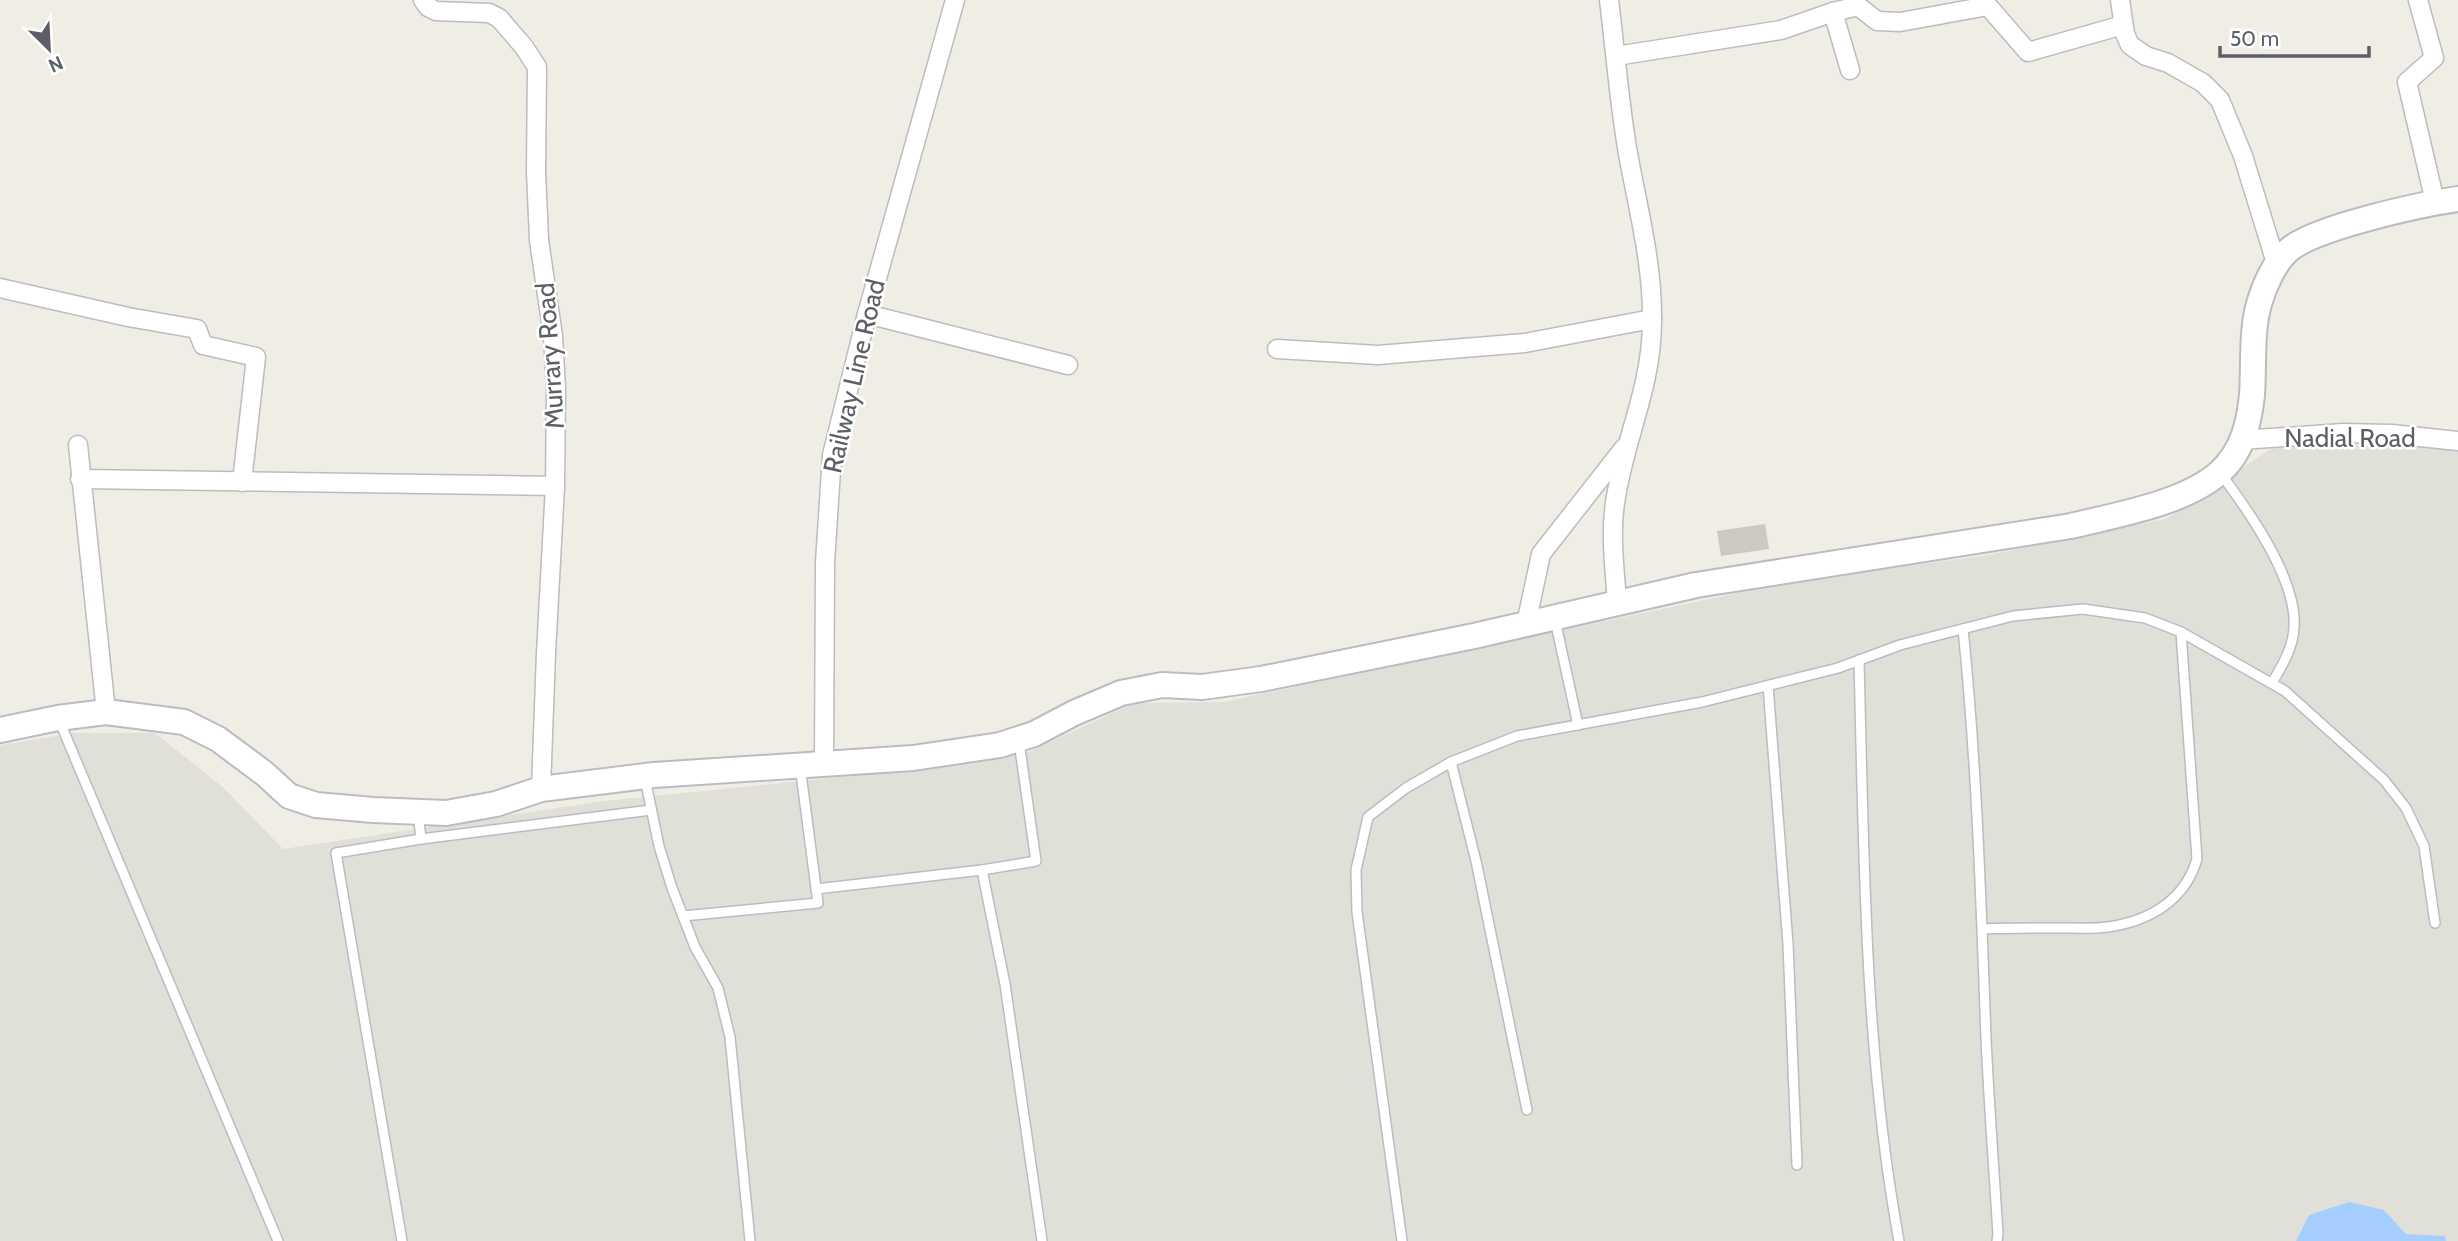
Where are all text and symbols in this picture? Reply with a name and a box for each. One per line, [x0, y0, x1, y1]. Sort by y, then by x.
north arrow [14, 14, 84, 84]
scale bar [2220, 14, 2369, 58]
text: 50 m [2230, 26, 2279, 51]
text: N [45, 51, 67, 77]
street label: Railway Line Road [816, 276, 892, 476]
street label: Murrary Road [529, 282, 571, 430]
street label: Nadial Road [2284, 422, 2416, 454]

